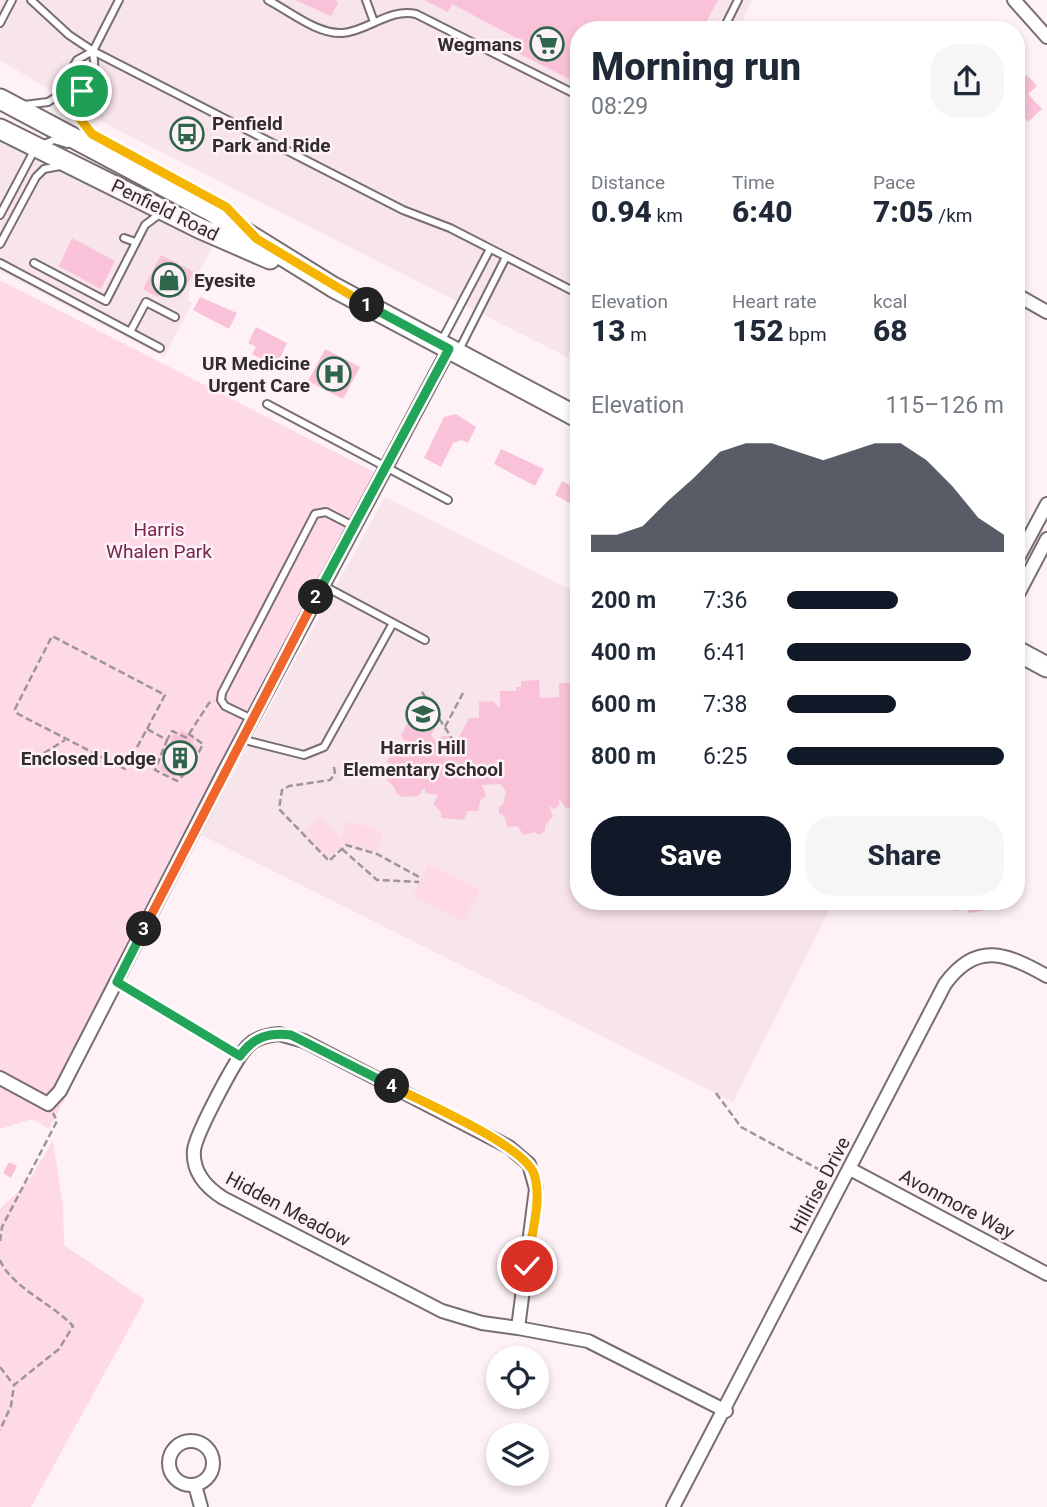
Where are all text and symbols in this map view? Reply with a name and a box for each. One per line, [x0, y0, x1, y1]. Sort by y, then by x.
supermarket icon: Wegmans [528, 25, 566, 63]
place label: Wegmans [438, 33, 522, 56]
button: share [930, 44, 1004, 118]
text: Morning run [591, 45, 801, 89]
pin [52, 61, 112, 121]
icon: arrive [63, 72, 101, 110]
text: 08:29 [591, 93, 648, 120]
place label: Penfield Park and Ride [212, 112, 331, 157]
bus stop icon: Penfield Park and Ride [168, 115, 206, 153]
text: Distance [591, 171, 665, 194]
text: Time [732, 171, 775, 194]
text: Pace [873, 171, 915, 194]
street label: Penfield Road [108, 174, 222, 246]
text: 0.94 [591, 194, 652, 229]
text: 6:40 [732, 194, 793, 229]
text: 7:05 [873, 194, 934, 229]
text: km [652, 204, 683, 227]
text: /km [934, 204, 973, 227]
shop icon: Eyesite [150, 261, 188, 299]
place label: Eyesite [194, 269, 256, 292]
pin: 1 [350, 288, 384, 322]
text: Elevation [591, 290, 668, 313]
text: Heart rate [732, 290, 817, 313]
text: kcal [873, 290, 907, 313]
text: 1 [361, 293, 372, 316]
text: 13 [591, 313, 626, 348]
text: 152 [732, 313, 784, 348]
text: 68 [873, 313, 908, 348]
text: m [626, 323, 647, 346]
text: bpm [784, 323, 827, 346]
place label: UR Medicine Urgent Care [202, 352, 310, 397]
hospital icon: UR Medicine Urgent Care [315, 355, 353, 393]
text: Elevation [591, 392, 684, 419]
text: 115–126 m [885, 392, 1004, 419]
park label: Harris Whalen Park [106, 518, 212, 563]
pin: 2 [298, 580, 334, 614]
text: 2 [310, 585, 321, 608]
text: 200 m [591, 587, 656, 614]
text: 7:36 [703, 587, 747, 614]
text: 400 m [591, 639, 656, 666]
text: 6:41 [703, 639, 747, 666]
text: 600 m [591, 691, 656, 718]
text: 7:38 [703, 691, 747, 718]
school or university icon: Harris Hill Elementary School [404, 695, 442, 733]
place label: Harris Hill Elementary School [343, 736, 503, 781]
building icon: Enclosed Lodge [161, 739, 199, 777]
text: 800 m [591, 743, 656, 770]
text: 6:25 [703, 743, 747, 770]
place label: Enclosed Lodge [21, 747, 156, 770]
button: Save [591, 816, 791, 896]
button: Share [805, 816, 1004, 896]
pin: 3 [127, 912, 162, 946]
text: 3 [138, 917, 149, 940]
pin: 4 [374, 1068, 410, 1104]
text: 4 [386, 1074, 397, 1097]
street label: Hillrise Drive [785, 1133, 855, 1237]
street label: Avonmore Way [896, 1164, 1018, 1244]
street label: Hidden Meadow [222, 1167, 354, 1251]
pin [497, 1236, 557, 1296]
icon: check [508, 1247, 546, 1285]
map controls [486, 1346, 549, 1486]
button: locate [486, 1346, 549, 1409]
button: layers [486, 1423, 549, 1486]

